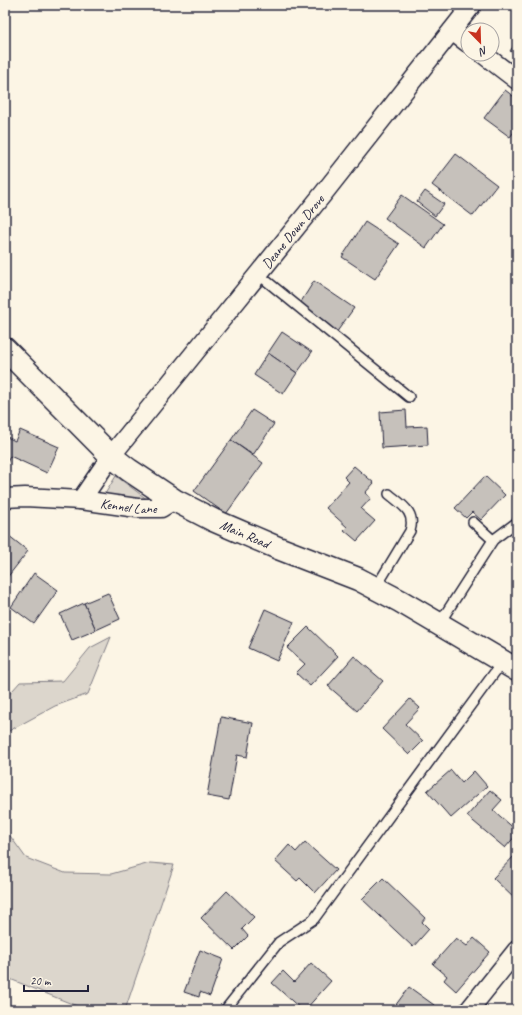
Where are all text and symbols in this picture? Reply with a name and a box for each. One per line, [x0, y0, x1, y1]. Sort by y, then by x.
north arrow [460, 22, 500, 62]
text: N [476, 43, 490, 60]
street label: Deane Down Drove [258, 190, 328, 272]
street label: Kennel Lane [99, 494, 158, 517]
street label: Main Road [218, 516, 274, 553]
scale bar [24, 967, 88, 993]
text: 20 m [30, 973, 52, 989]

